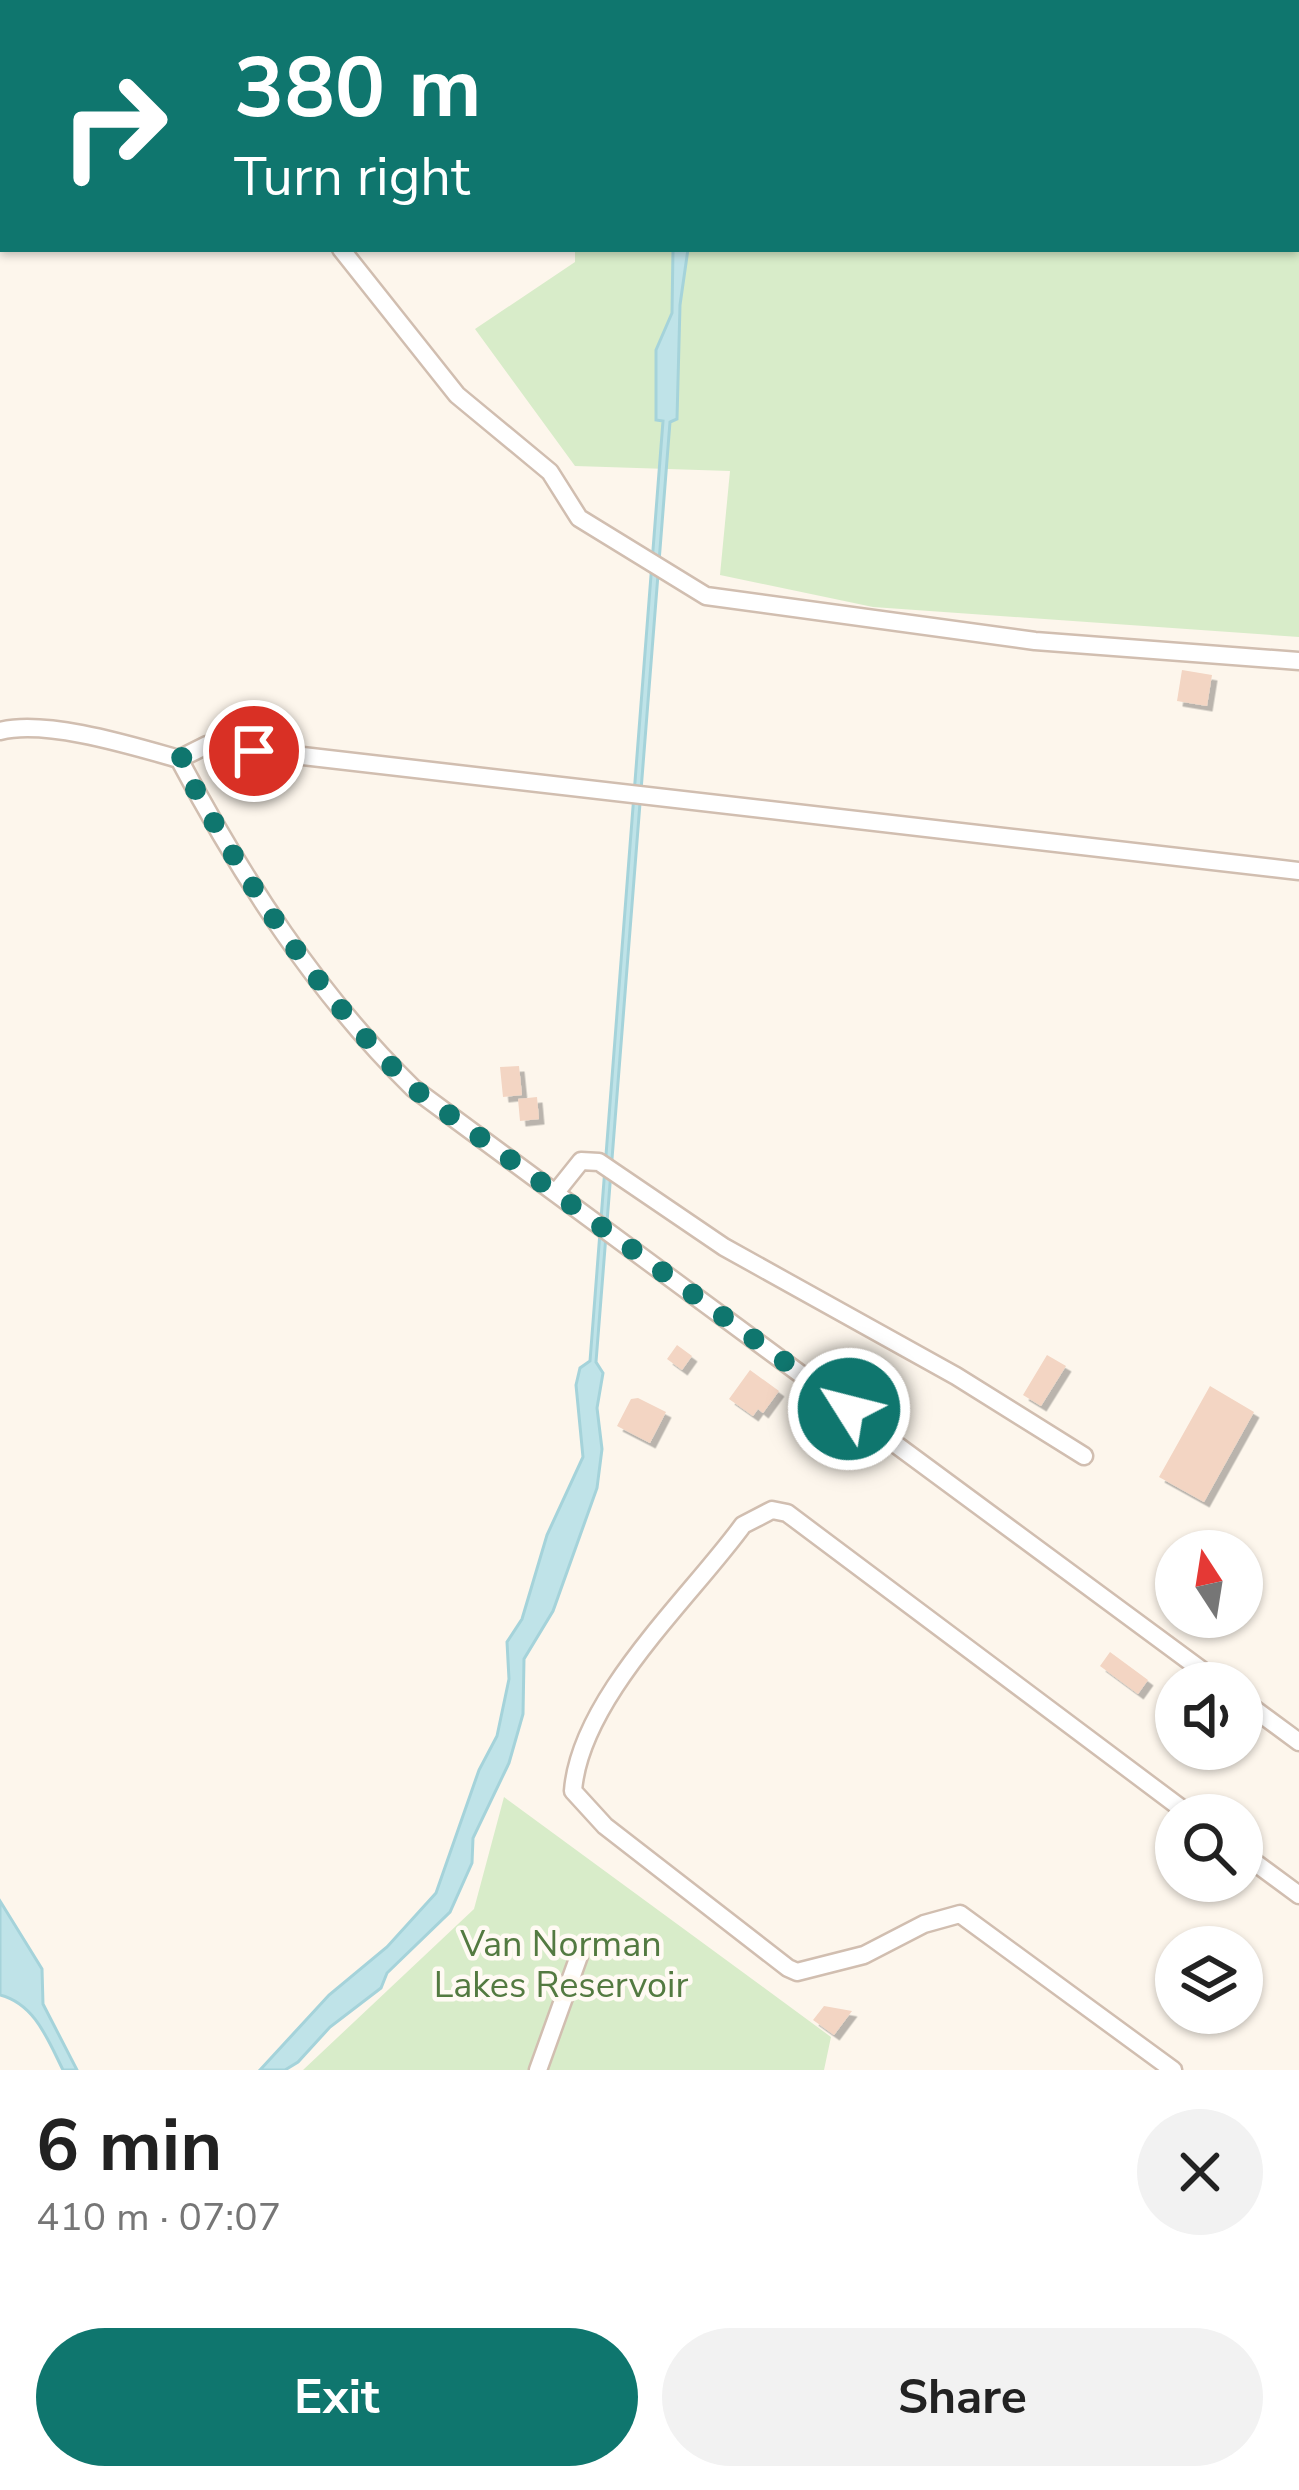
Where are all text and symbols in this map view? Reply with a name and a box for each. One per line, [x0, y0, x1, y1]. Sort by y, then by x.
text: 380 m [234, 31, 482, 146]
icon: right [36, 48, 192, 204]
text: Turn right [234, 140, 470, 214]
pin [203, 700, 305, 802]
icon: arrive [221, 718, 287, 784]
position arrow [786, 1346, 912, 1472]
north arrow [1155, 1530, 1263, 1638]
map controls [1155, 1530, 1263, 2034]
button: sound [1155, 1662, 1263, 1770]
button: search [1155, 1794, 1263, 1902]
park label: Van Norman Lakes Reservoir [434, 1920, 688, 2010]
button: layers [1155, 1926, 1263, 2034]
text: 6 min [36, 2097, 222, 2195]
button: close [1137, 2109, 1263, 2235]
text: 410 m · 07:07 [36, 2191, 281, 2244]
button: Exit [36, 2328, 638, 2466]
button: Share [662, 2328, 1263, 2466]

